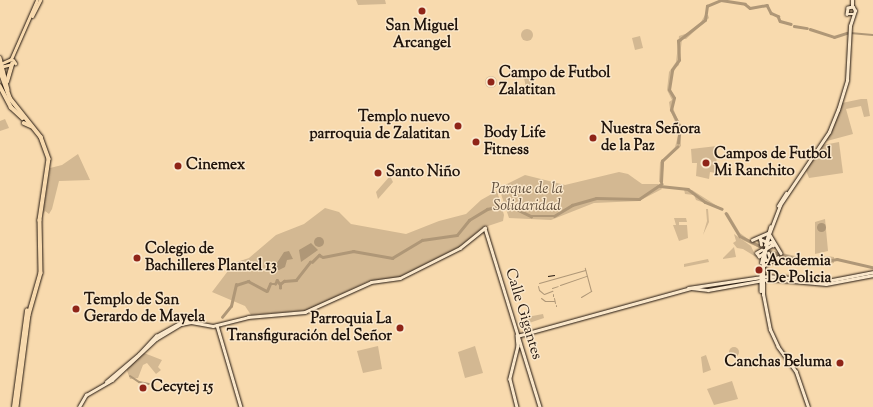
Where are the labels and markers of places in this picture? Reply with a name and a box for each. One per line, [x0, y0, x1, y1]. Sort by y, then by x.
marker: San Miguel Arcangel [417, 6, 427, 16]
place label: San Miguel Arcangel [386, 17, 458, 52]
place label: Campo de Futbol Zalatitan [499, 64, 611, 99]
marker: Campo de Futbol Zalatitan [486, 77, 496, 87]
place label: Templo nuevo parroquia de Zalatitan [309, 108, 450, 143]
place label: Nuestra Señora de la Paz [601, 120, 701, 155]
marker: Templo nuevo parroquia de Zalatitan [453, 121, 463, 131]
place label: Body Life Fitness [484, 124, 546, 159]
marker: Nuestra Señora de la Paz [588, 133, 598, 143]
marker: Body Life Fitness [471, 137, 481, 147]
place label: Campos de Futbol Mi Ranchito [714, 145, 831, 180]
place label: Cinemex [186, 157, 245, 175]
marker: Campos de Futbol Mi Ranchito [701, 158, 711, 168]
marker: Cinemex [173, 161, 183, 171]
place label: Santo Niño [386, 164, 460, 182]
marker: Santo Niño [373, 168, 383, 178]
place label: Colegio de Bachilleres Plantel 13 [145, 240, 277, 275]
place label: Academia De Policia [767, 252, 831, 287]
marker: Colegio de Bachilleres Plantel 13 [132, 253, 142, 263]
marker: Academia De Policia [754, 265, 764, 275]
place label: Templo de San Gerardo de Mayela [84, 291, 205, 326]
marker: Templo de San Gerardo de Mayela [71, 304, 81, 314]
place label: Parroquia La Transfiguración del Señor [227, 310, 392, 345]
marker: Parroquia La Transfiguración del Señor [395, 323, 405, 333]
place label: Canchas Beluma [725, 354, 832, 372]
marker: Canchas Beluma [835, 358, 845, 368]
place label: Cecytej 15 [151, 379, 213, 397]
marker: Cecytej 15 [138, 383, 148, 393]

